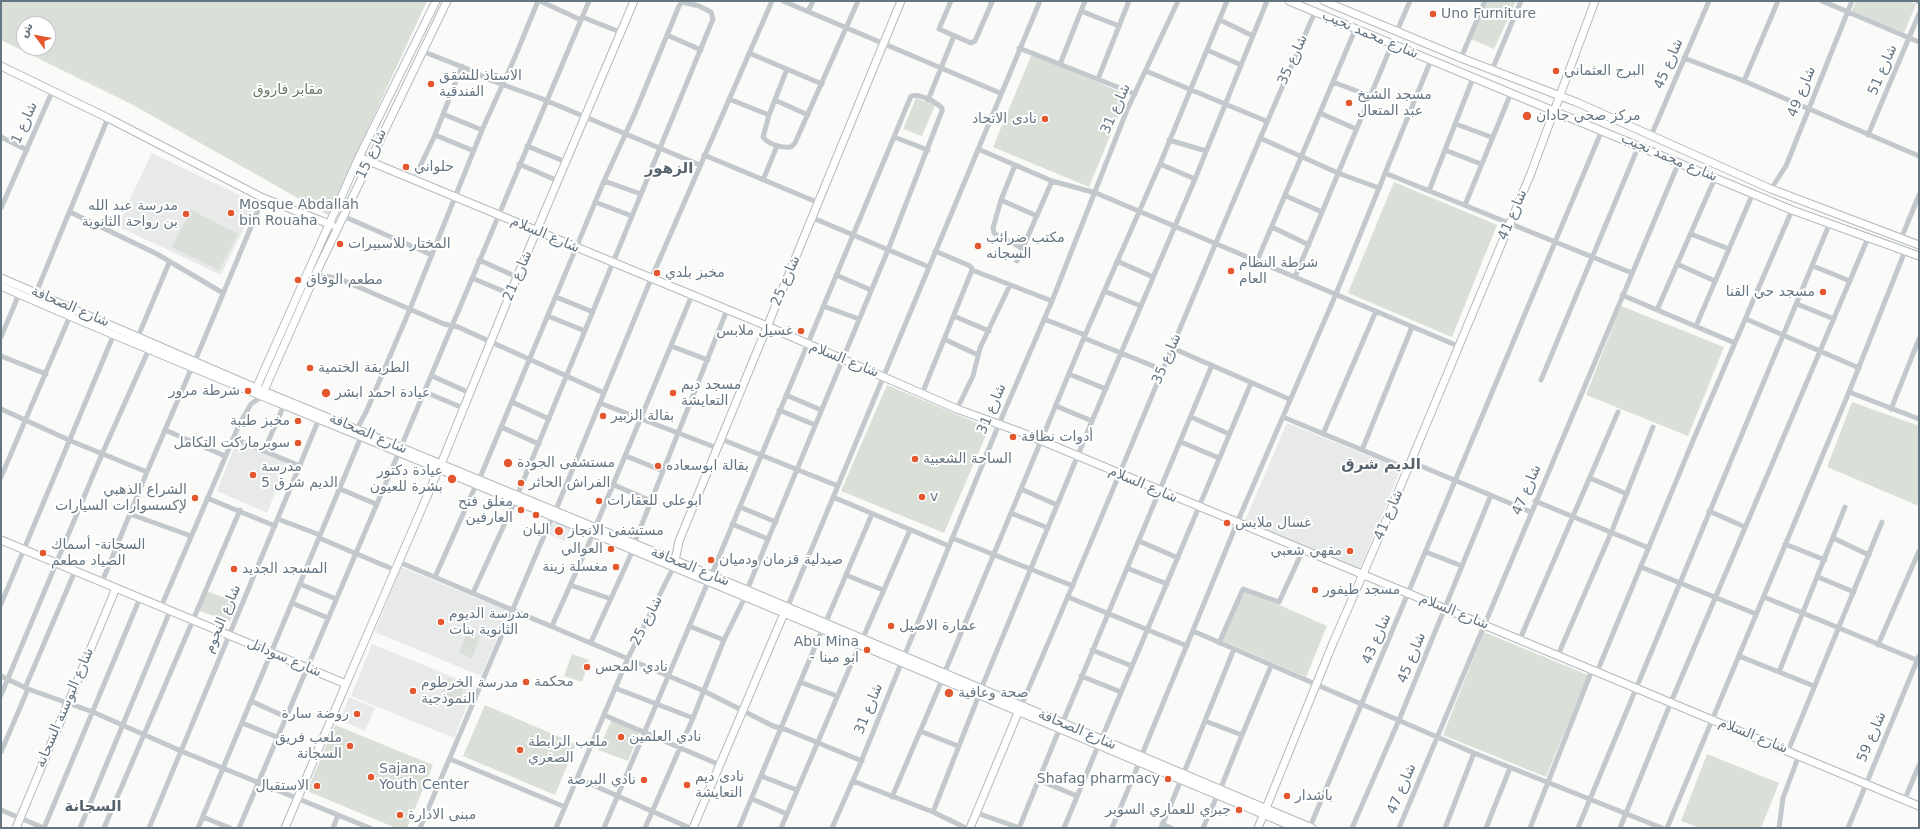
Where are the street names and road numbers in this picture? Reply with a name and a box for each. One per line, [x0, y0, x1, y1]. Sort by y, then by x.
street label: شارع محمد نجيب [1319, 7, 1421, 63]
street label: شارع 35 [1274, 32, 1312, 88]
street label: شارع 45 [1651, 36, 1687, 92]
street label: شارع 51 [1865, 42, 1901, 98]
street label: شارع 49 [1784, 64, 1820, 120]
street label: شارع 31 [1097, 81, 1135, 137]
street label: شارع 1 [8, 99, 42, 147]
street label: شارع 15 [353, 126, 391, 182]
street label: شارع محمد نجيب [1618, 130, 1720, 186]
street label: شارع 41 [1495, 187, 1531, 243]
street label: شارع السلام [508, 213, 582, 257]
street label: شارع 21 [500, 248, 536, 304]
street label: شارع 25 [768, 253, 804, 309]
street label: شارع الصحافة [28, 283, 112, 331]
street label: شارع 35 [1149, 331, 1185, 387]
street label: شارع السلام [807, 338, 881, 382]
street label: شارع 31 [974, 381, 1010, 437]
street label: شارع الصحافة [326, 410, 410, 458]
street label: شارع 47 [1509, 462, 1545, 518]
street label: شارع السلام [1106, 463, 1180, 507]
street label: شارع 41 [1371, 487, 1407, 543]
street label: شارع الصحافة [648, 544, 732, 590]
street label: شارع النجوم [201, 582, 245, 656]
street label: شارع السلام [1417, 590, 1491, 634]
street label: شارع 25 [627, 593, 667, 649]
street label: شارع 43 [1359, 611, 1395, 667]
street label: شارع 45 [1394, 630, 1430, 686]
street label: شارع سوداتل [244, 635, 324, 681]
street label: شارع البوستة السجانة [32, 646, 98, 770]
street label: شارع 31 [851, 681, 887, 737]
street label: شارع الصحافة [1035, 706, 1119, 754]
street label: شارع 59 [1854, 709, 1890, 765]
street label: شارع السلام [1716, 714, 1790, 758]
street label: شارع 47 [1384, 761, 1420, 817]

